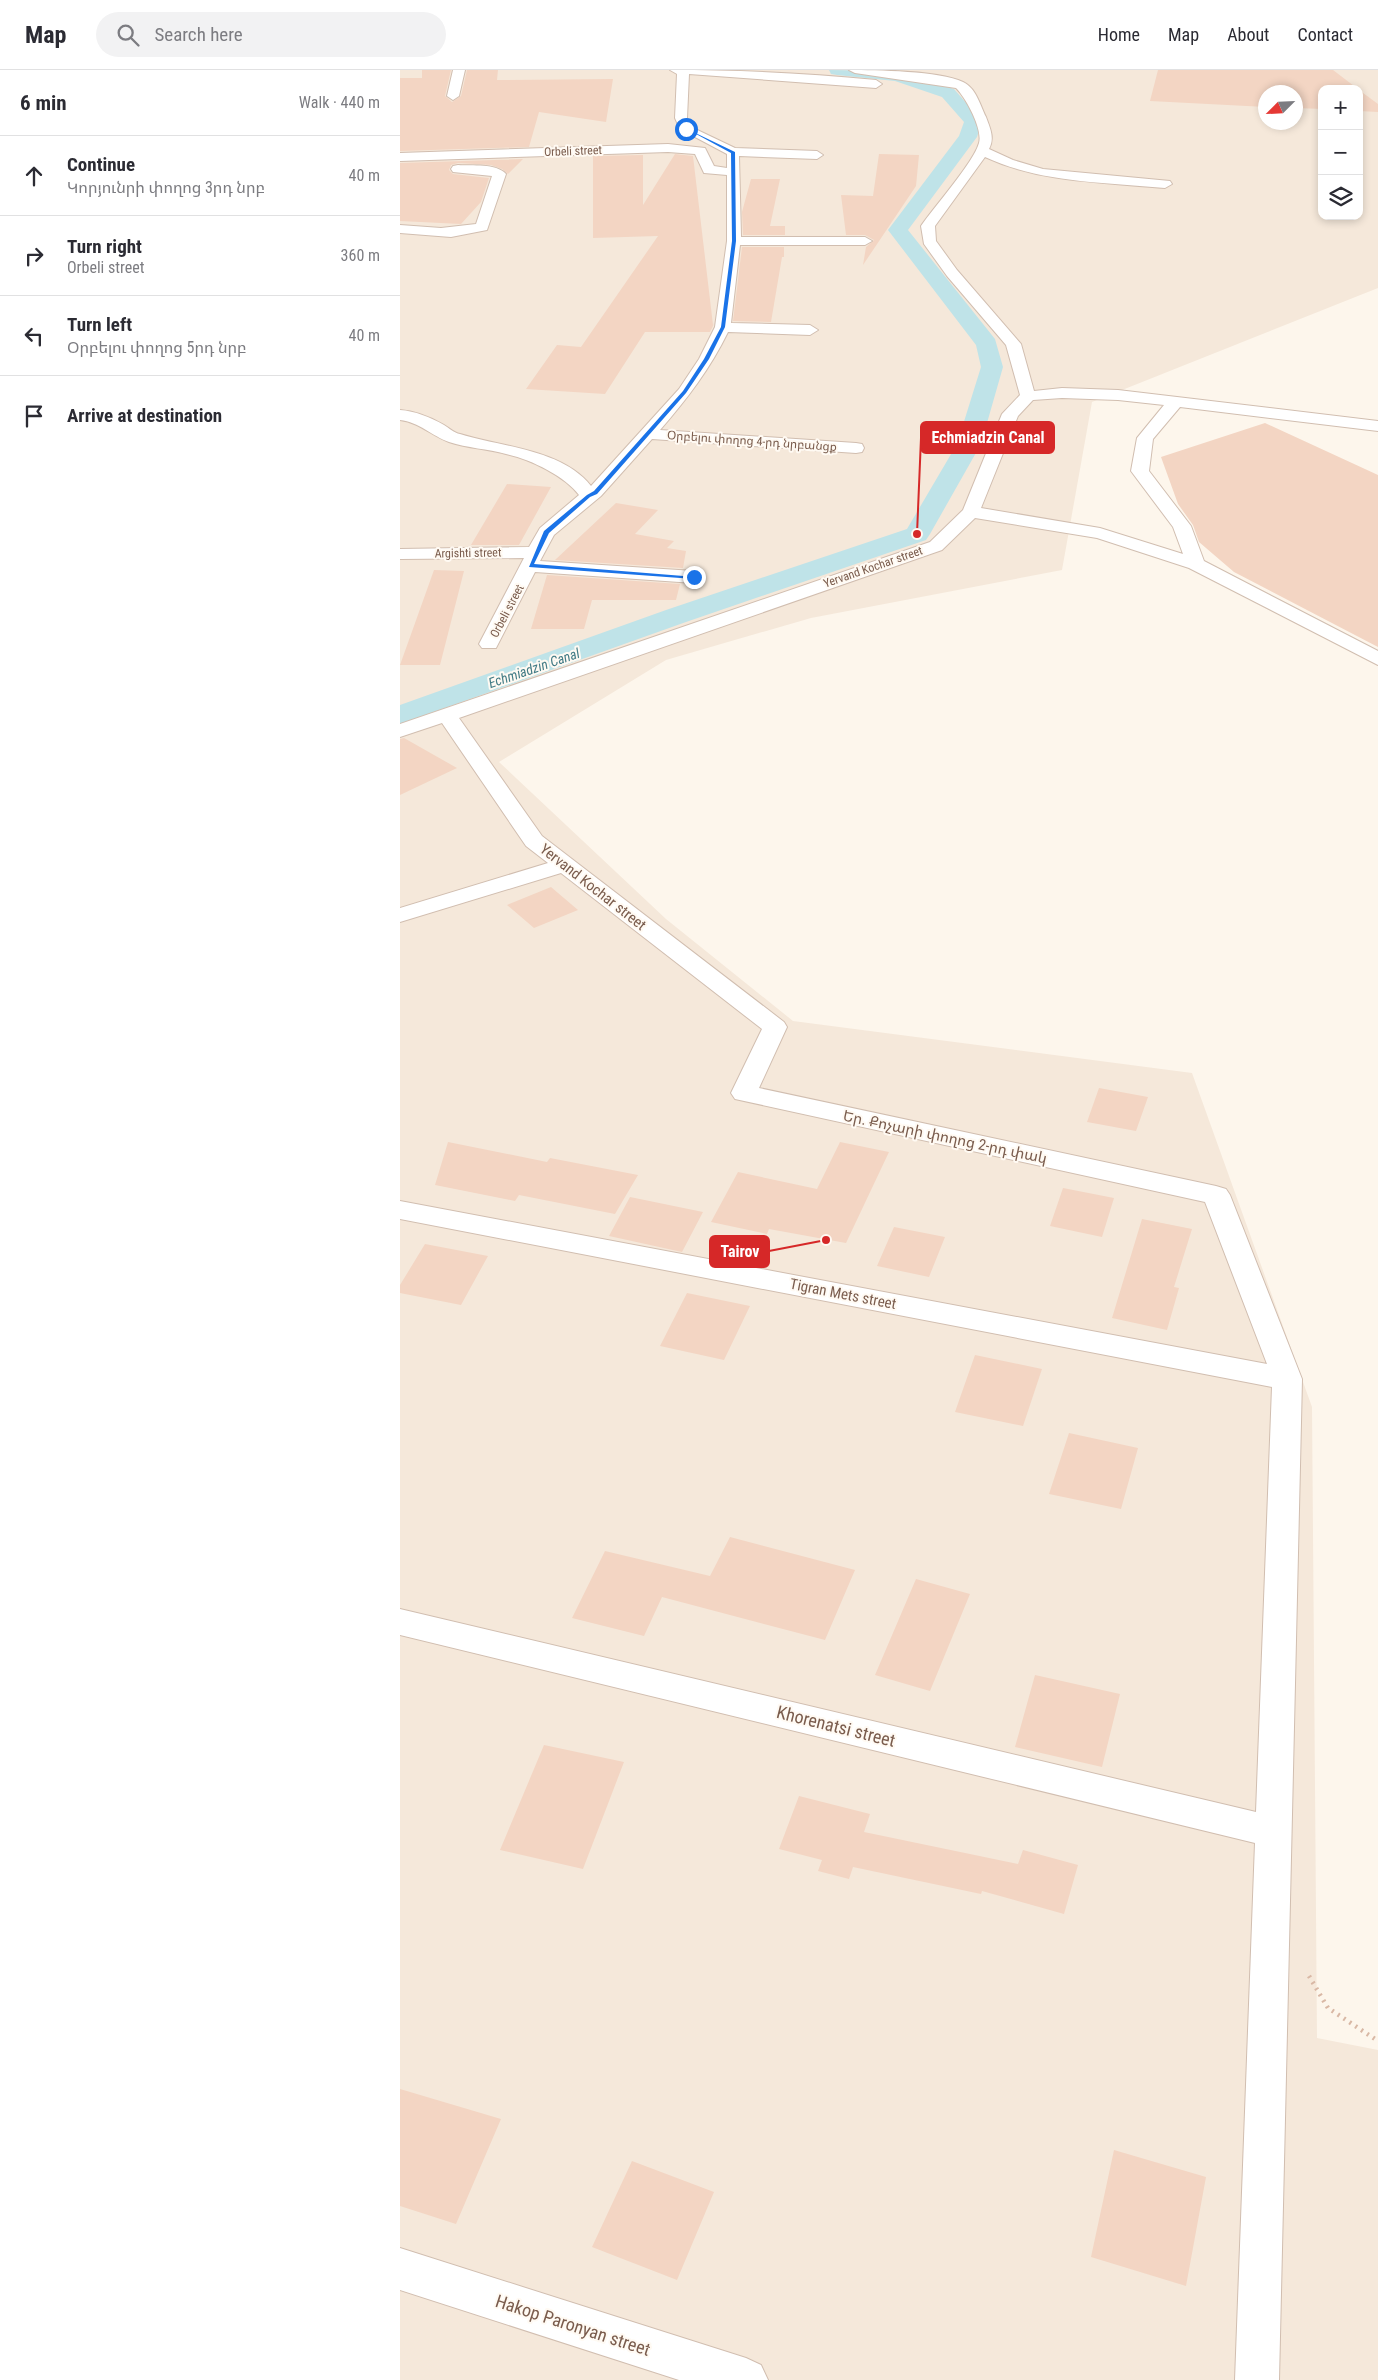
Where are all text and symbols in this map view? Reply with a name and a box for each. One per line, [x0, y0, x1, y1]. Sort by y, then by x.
search box [96, 12, 446, 57]
text: Map [25, 21, 66, 49]
icon: search [114, 21, 142, 49]
text: Search here [154, 23, 243, 46]
text: Home [1098, 24, 1140, 45]
text: Map [1168, 24, 1199, 45]
text: About [1227, 24, 1269, 45]
text: Contact [1297, 24, 1353, 45]
north arrow [1258, 85, 1303, 130]
map controls [1318, 85, 1363, 220]
button: + [1318, 85, 1363, 130]
text: 6 min [20, 91, 67, 115]
text: Walk · 440 m [299, 93, 380, 112]
route start [675, 118, 698, 141]
button: − [1318, 130, 1363, 175]
street label: Orbeli street [544, 143, 603, 159]
text: Continue [67, 153, 135, 176]
icon: ahead [20, 162, 48, 190]
text: 40 m [348, 166, 380, 185]
button: layers [1318, 175, 1363, 220]
text: Կորյունրի փողոց 3րդ նրբ [67, 178, 265, 197]
text: Turn right [67, 235, 142, 258]
icon: right [20, 242, 48, 270]
text: 360 m [341, 246, 380, 265]
text: Orbeli street [67, 258, 144, 277]
text: Turn left [67, 313, 132, 336]
icon: left [20, 322, 48, 350]
text: 40 m [348, 326, 380, 345]
text: Օրբելու փողոց 5րդ նրբ [67, 338, 247, 357]
icon: arrive [20, 402, 48, 430]
text: Arrive at destination [67, 404, 222, 427]
callout: Echmiadzin Canal [921, 422, 1054, 453]
street label: Օրբելու փողոց 4-րդ նրբանցք [667, 428, 837, 454]
text: Echmiadzin Canal [931, 428, 1045, 447]
street label: Yervand Kochar street [822, 543, 925, 591]
street label: Argishti street [434, 545, 502, 561]
route end [683, 566, 706, 589]
street label: Orbeli street [487, 582, 527, 640]
water label: Echmiadzin Canal [486, 645, 582, 691]
street label: Yervand Kochar street [536, 840, 650, 934]
street label: Եր. Քոչարի փողոց 2-րդ փակ [841, 1107, 1049, 1167]
callout: Tairov [710, 1236, 769, 1267]
text: Tairov [721, 1242, 760, 1261]
street label: Tigran Mets street [788, 1275, 898, 1313]
street label: Khorenatsi street [775, 1701, 897, 1751]
street label: Hakop Paronyan street [493, 2290, 653, 2360]

